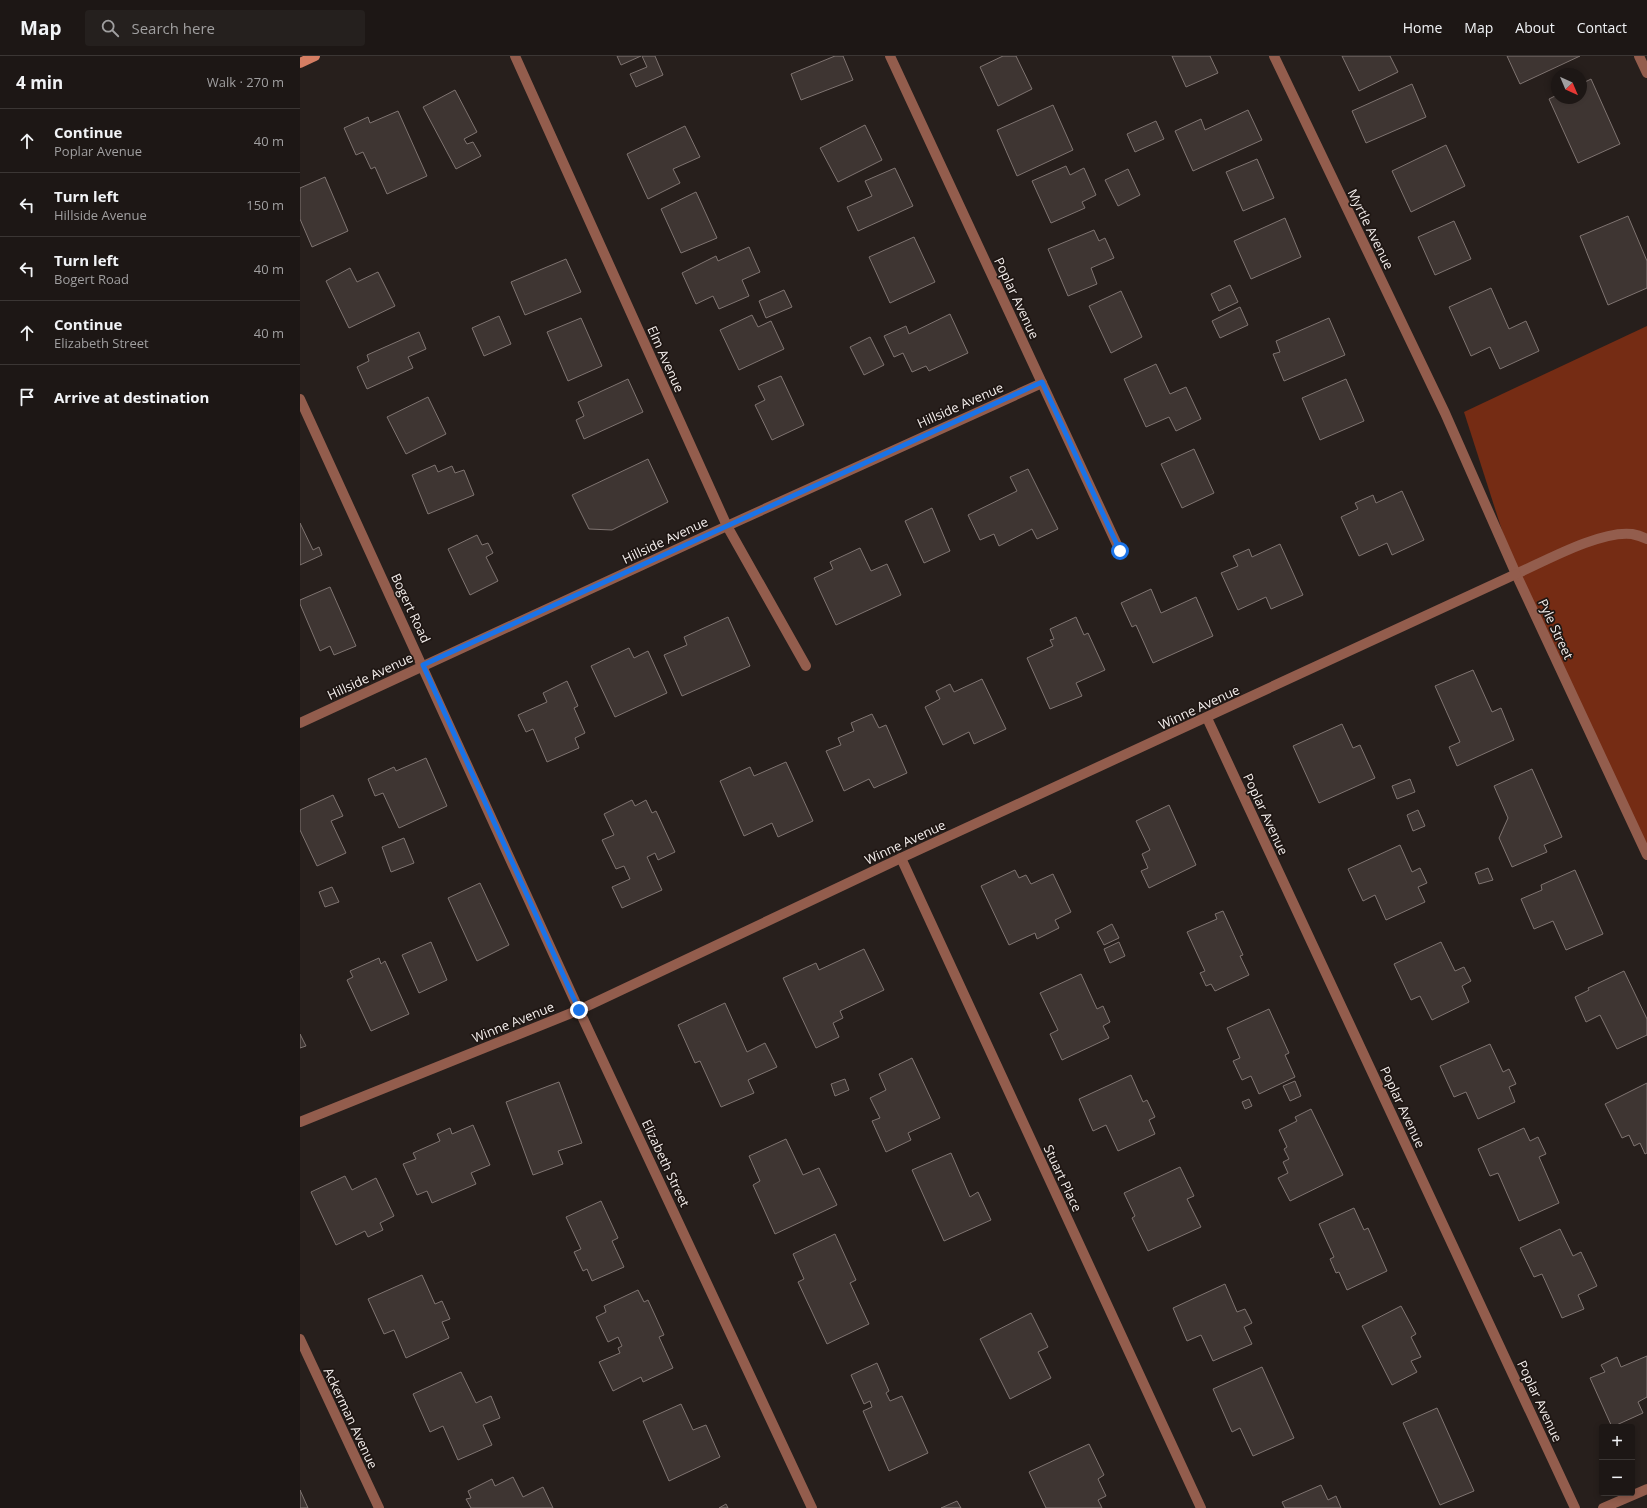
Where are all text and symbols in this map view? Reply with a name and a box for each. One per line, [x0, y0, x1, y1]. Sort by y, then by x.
search box [85, 10, 365, 46]
text: Map [20, 15, 61, 41]
icon: search [99, 17, 121, 39]
text: Search here [131, 18, 215, 38]
text: Home [1403, 18, 1442, 37]
text: Map [1464, 18, 1493, 37]
text: About [1515, 18, 1555, 37]
text: Contact [1577, 18, 1627, 37]
north arrow [1551, 68, 1587, 104]
text: 4 min [16, 71, 63, 94]
text: Walk · 270 m [207, 73, 284, 91]
text: Continue [54, 122, 122, 142]
icon: ahead [16, 130, 38, 152]
text: 40 m [254, 132, 284, 150]
text: Poplar Avenue [54, 142, 142, 160]
text: Turn left [54, 186, 119, 206]
street label: Myrtle Avenue [1344, 186, 1398, 272]
icon: left [16, 194, 38, 216]
text: 150 m [246, 196, 284, 214]
text: Hillside Avenue [54, 206, 147, 224]
text: Turn left [54, 250, 119, 270]
street label: Poplar Avenue [990, 254, 1044, 342]
icon: left [16, 258, 38, 280]
text: 40 m [254, 260, 284, 278]
text: Bogert Road [54, 270, 129, 288]
text: Continue [54, 314, 122, 334]
icon: ahead [16, 322, 38, 344]
street label: Elm Avenue [643, 323, 689, 395]
text: 40 m [254, 324, 284, 342]
text: Elizabeth Street [54, 334, 149, 352]
street label: Hillside Avenue [914, 378, 1006, 432]
icon: arrive [16, 386, 38, 408]
text: Arrive at destination [54, 387, 209, 407]
street label: Hillside Avenue [619, 512, 711, 568]
route start [1111, 542, 1129, 560]
street label: Bogert Road [387, 570, 435, 646]
street label: Pyle Street [1534, 596, 1578, 662]
street label: Hillside Avenue [324, 648, 416, 704]
street label: Winne Avenue [1156, 680, 1242, 734]
street label: Poplar Avenue [1239, 770, 1293, 858]
street label: Winne Avenue [862, 815, 948, 869]
street label: Winne Avenue [469, 997, 557, 1047]
route end [570, 1001, 588, 1019]
street label: Poplar Avenue [1376, 1063, 1430, 1151]
street label: Elizabeth Street [638, 1116, 694, 1210]
street label: Stuart Place [1040, 1142, 1086, 1214]
street label: Poplar Avenue [1513, 1357, 1567, 1445]
street label: Ackerman Avenue [320, 1364, 382, 1472]
map controls [1599, 1424, 1635, 1496]
button: + [1599, 1424, 1635, 1460]
button: − [1599, 1460, 1635, 1496]

